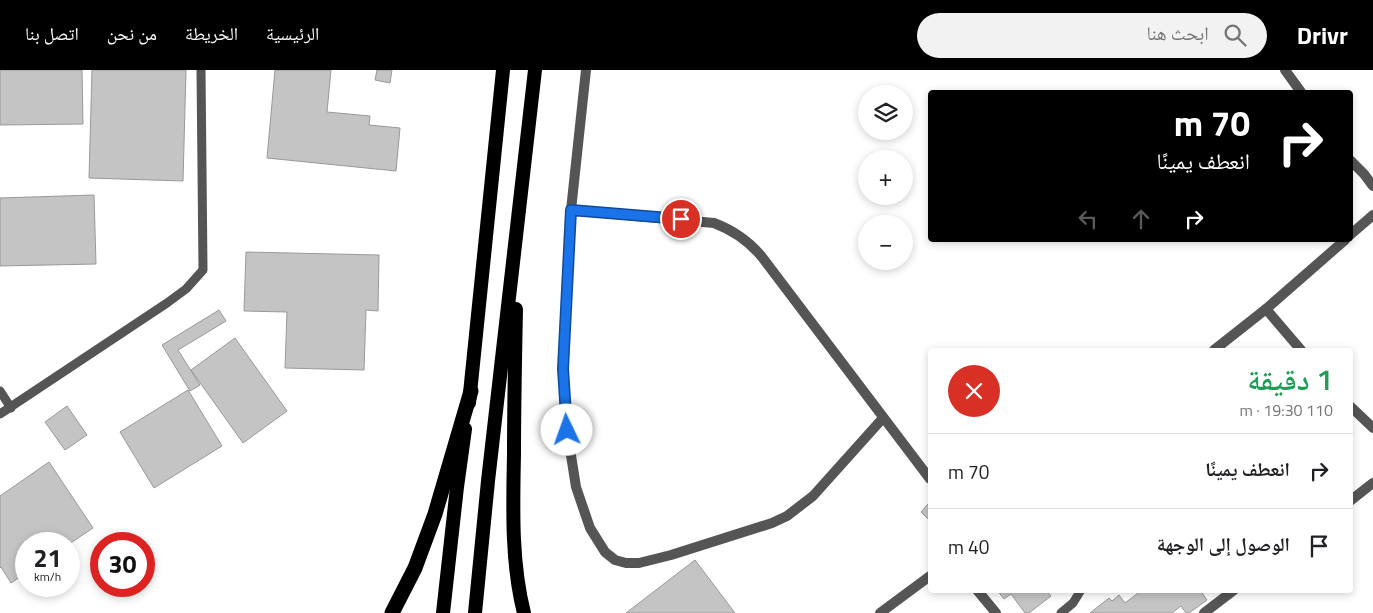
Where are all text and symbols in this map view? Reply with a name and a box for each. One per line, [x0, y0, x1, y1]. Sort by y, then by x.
search box [917, 13, 1267, 58]
text: Drivr [1297, 17, 1348, 53]
text: ابحث هنا [1147, 18, 1209, 47]
text: اتصل بنا [25, 20, 79, 47]
text: من نحن [107, 20, 157, 47]
text: الخريطة [185, 20, 238, 47]
text: الرئيسية [266, 20, 319, 47]
icon: search [1221, 21, 1249, 49]
map controls [858, 85, 913, 270]
button: layers [858, 85, 913, 140]
text: 70 m [1174, 96, 1250, 150]
icon: right [1268, 110, 1333, 175]
text: انعطف يمينًا [1156, 144, 1250, 178]
button: + [858, 150, 913, 205]
pin [660, 198, 702, 240]
icon: arrive [667, 205, 695, 233]
icon: left [1074, 205, 1102, 233]
icon: ahead [1127, 205, 1155, 233]
icon: right [1180, 205, 1208, 233]
button: − [858, 215, 913, 270]
text: 1 دقيقة [1247, 356, 1333, 402]
button: close [948, 365, 1000, 417]
text: 110 m · 19:30 [1239, 398, 1333, 422]
position arrow [540, 403, 592, 455]
text: انعطف يمينًا [1205, 454, 1290, 483]
text: 70 m [948, 457, 989, 486]
icon: right [1305, 457, 1333, 485]
text: الوصول إلى الوجهة [1157, 529, 1290, 558]
speed limit sign: 30 [90, 532, 155, 597]
text: 40 m [948, 532, 989, 561]
icon: arrive [1305, 532, 1333, 560]
text: 21 [33, 539, 62, 577]
text: km/h [34, 567, 61, 586]

